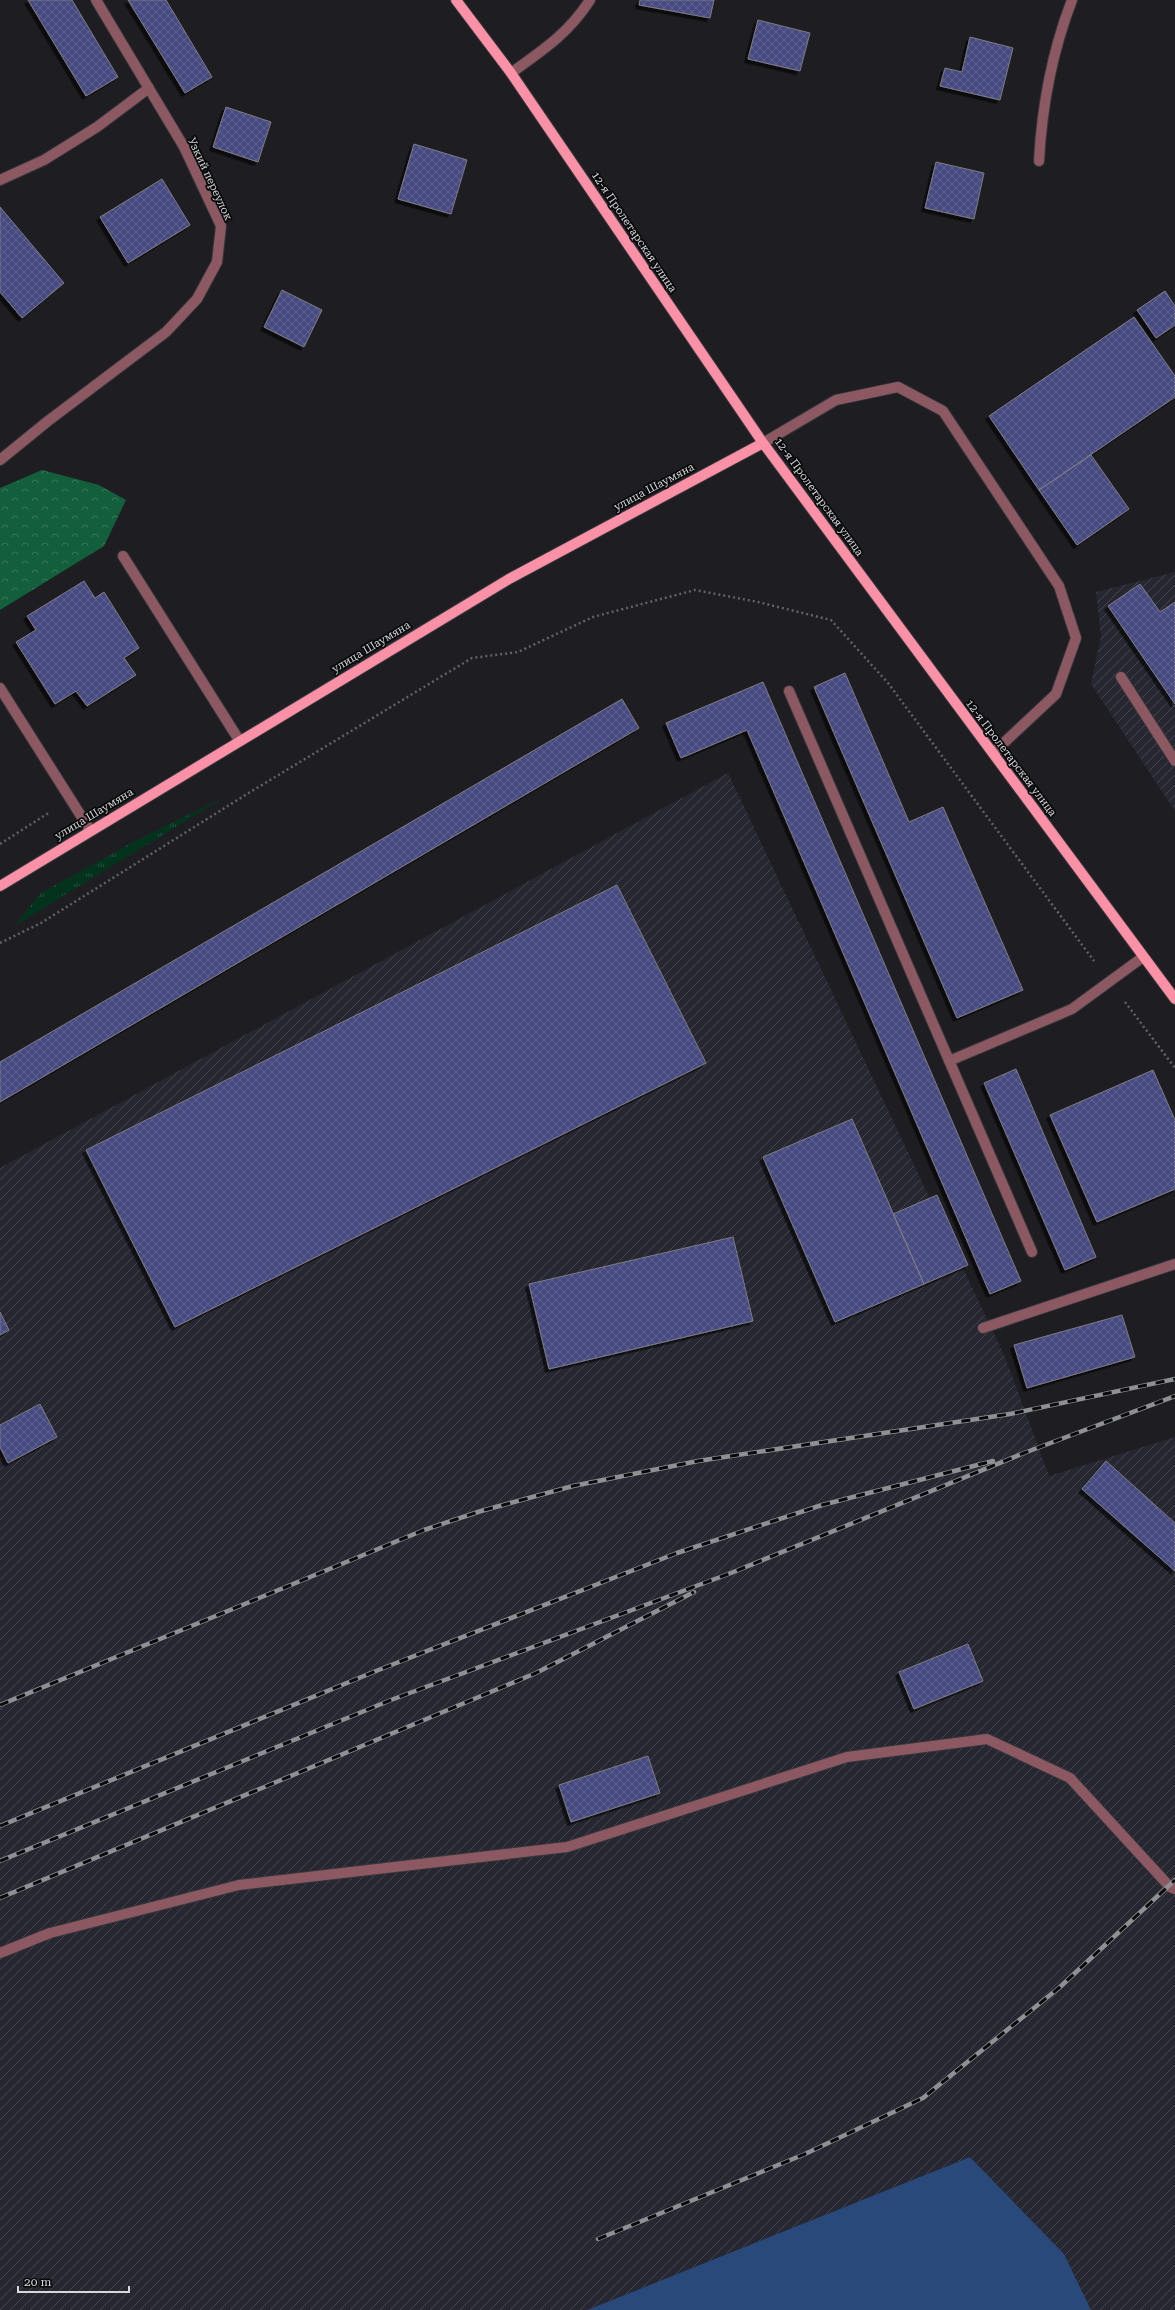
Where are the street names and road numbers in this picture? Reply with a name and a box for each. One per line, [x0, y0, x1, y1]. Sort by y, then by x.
street label: Узкий переулок [185, 135, 235, 223]
street label: 12-я Пролетарская улица [589, 169, 679, 295]
street label: 12-я Пролетарская улица [772, 435, 866, 559]
street label: улица Шаумяна [612, 460, 697, 514]
street label: улица Шаумяна [329, 618, 413, 676]
street label: 12-я Пролетарская улица [963, 697, 1059, 819]
street label: улица Шаумяна [52, 785, 136, 843]

